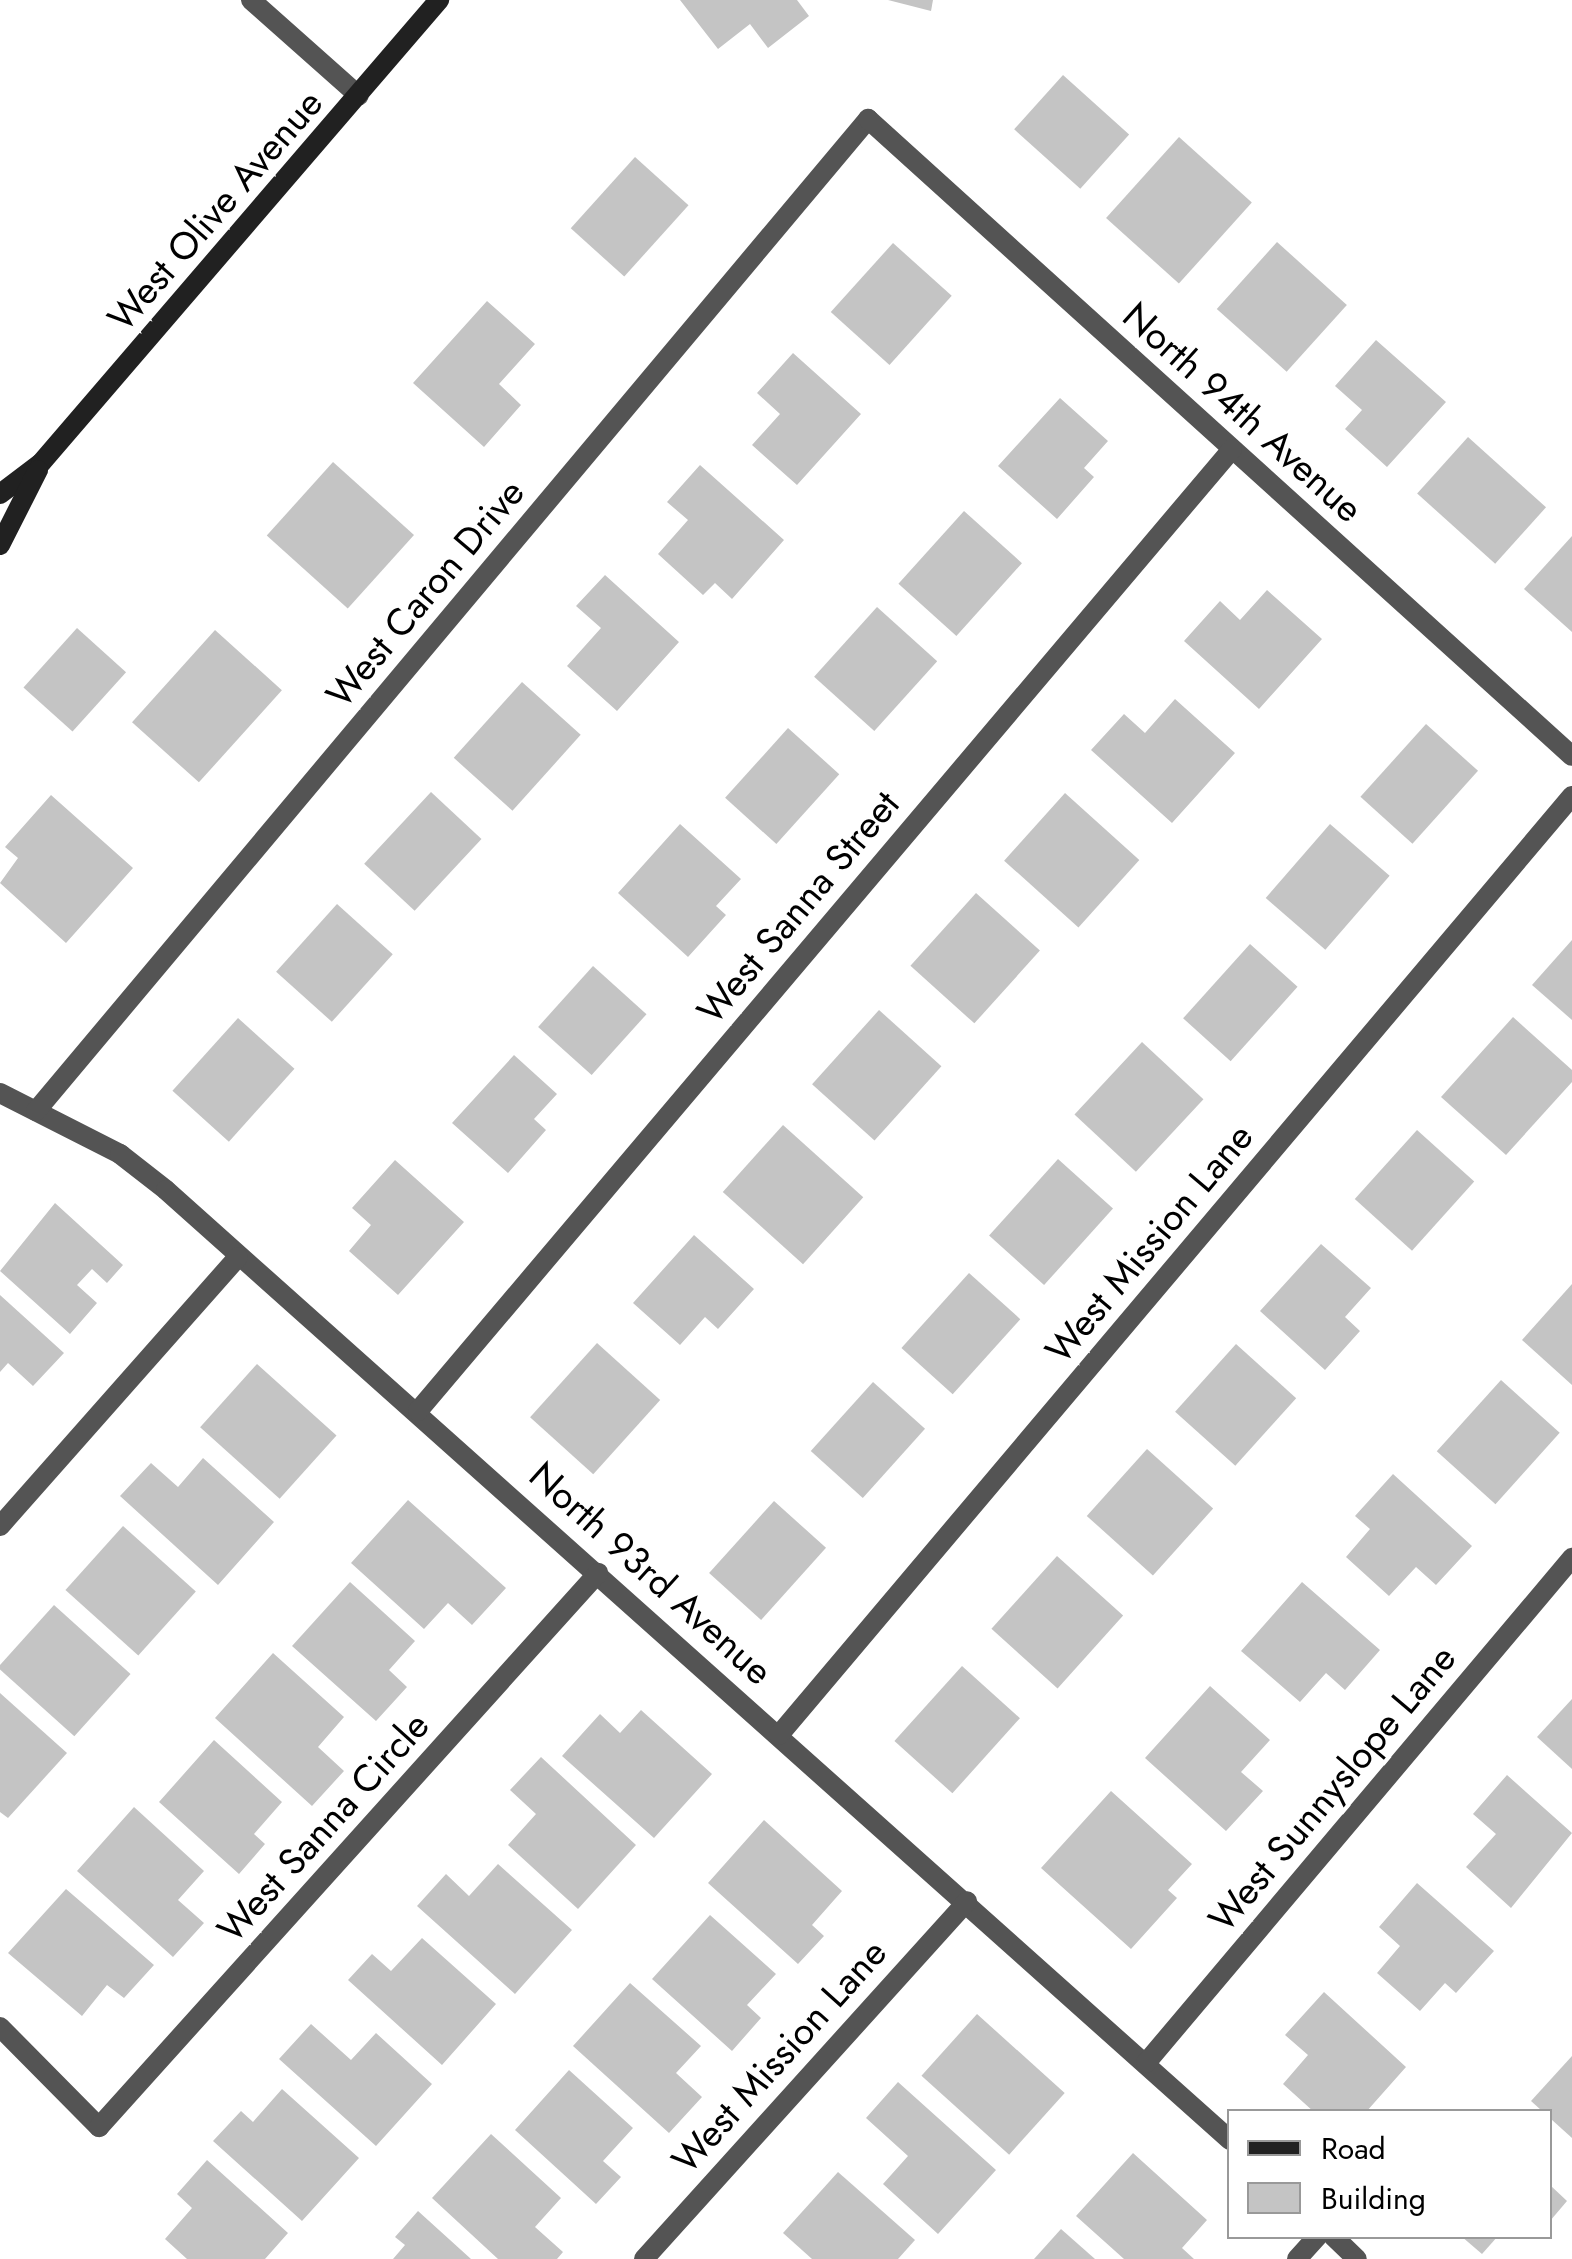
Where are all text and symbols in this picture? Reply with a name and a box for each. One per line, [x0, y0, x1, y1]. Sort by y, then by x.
street label: West Olive Avenue [98, 80, 332, 340]
street label: North 94th Avenue [1114, 292, 1372, 532]
street label: West Caron Drive [316, 470, 534, 716]
street label: West Sanna Street [688, 782, 908, 1032]
street label: West Mission Lane [1036, 1114, 1262, 1372]
street label: North 93rd Avenue [520, 1452, 782, 1694]
street label: West Sunnyslope Lane [1199, 1636, 1465, 1940]
street label: West Sanna Circle [208, 1703, 438, 1951]
street label: West Mission Lane [662, 1930, 896, 2182]
legend [1227, 2109, 1552, 2239]
text: Road [1321, 2127, 1386, 2170]
text: Building [1321, 2177, 1426, 2220]

